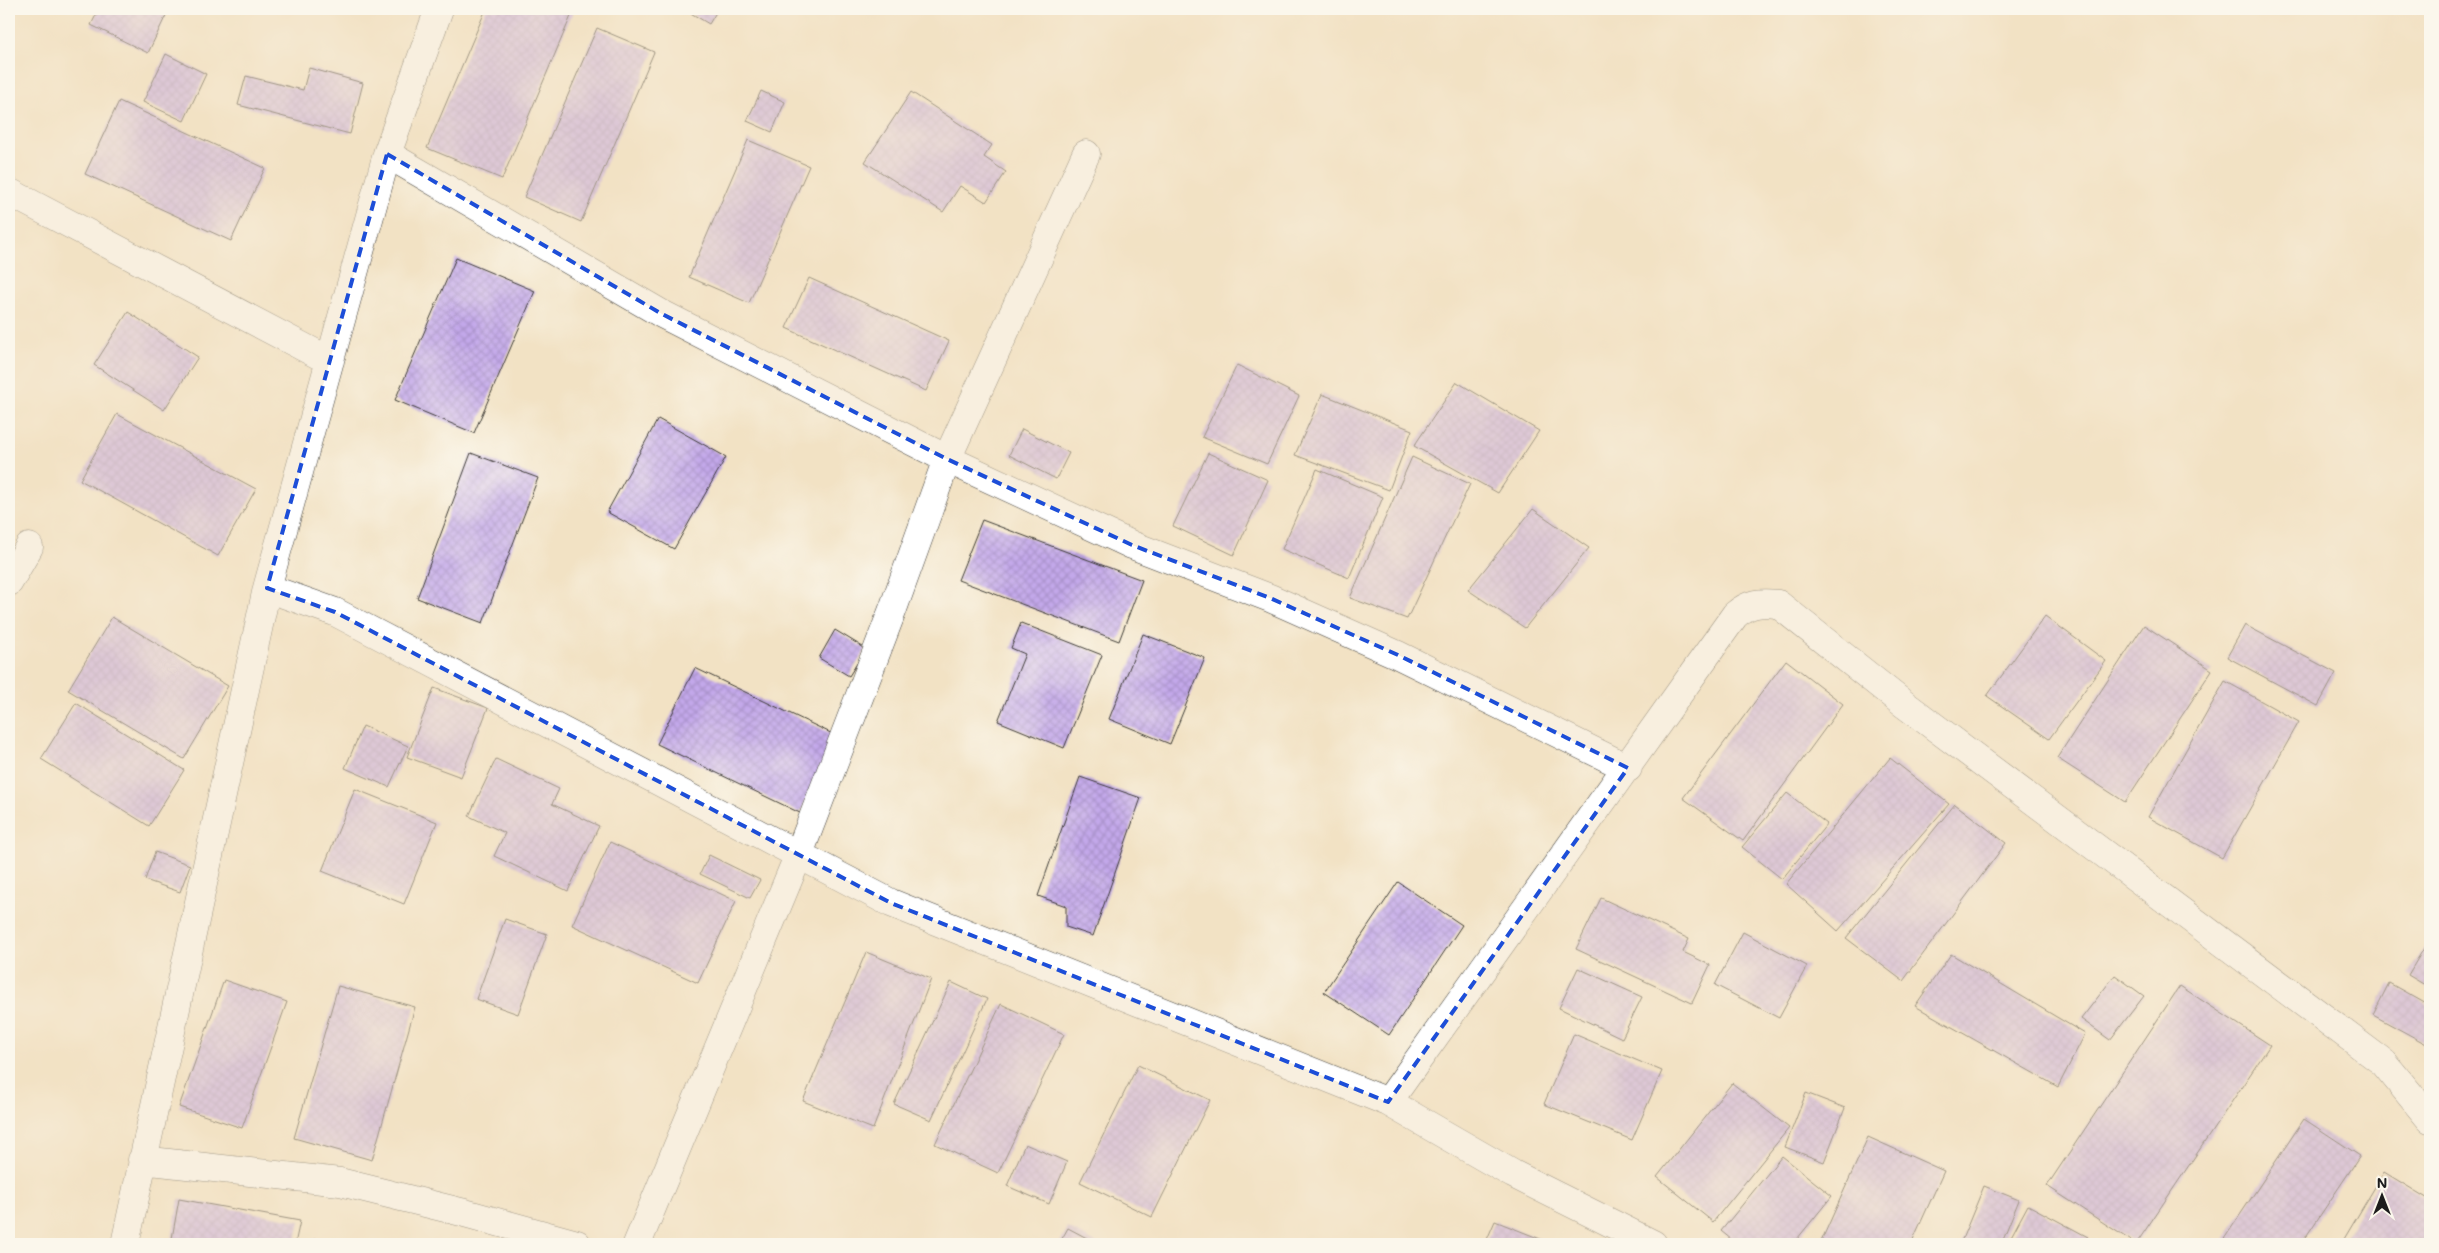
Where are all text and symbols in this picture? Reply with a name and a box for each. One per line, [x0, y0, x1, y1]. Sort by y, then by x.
north arrow [2356, 1170, 2406, 1220]
text: N [2377, 1173, 2387, 1192]

